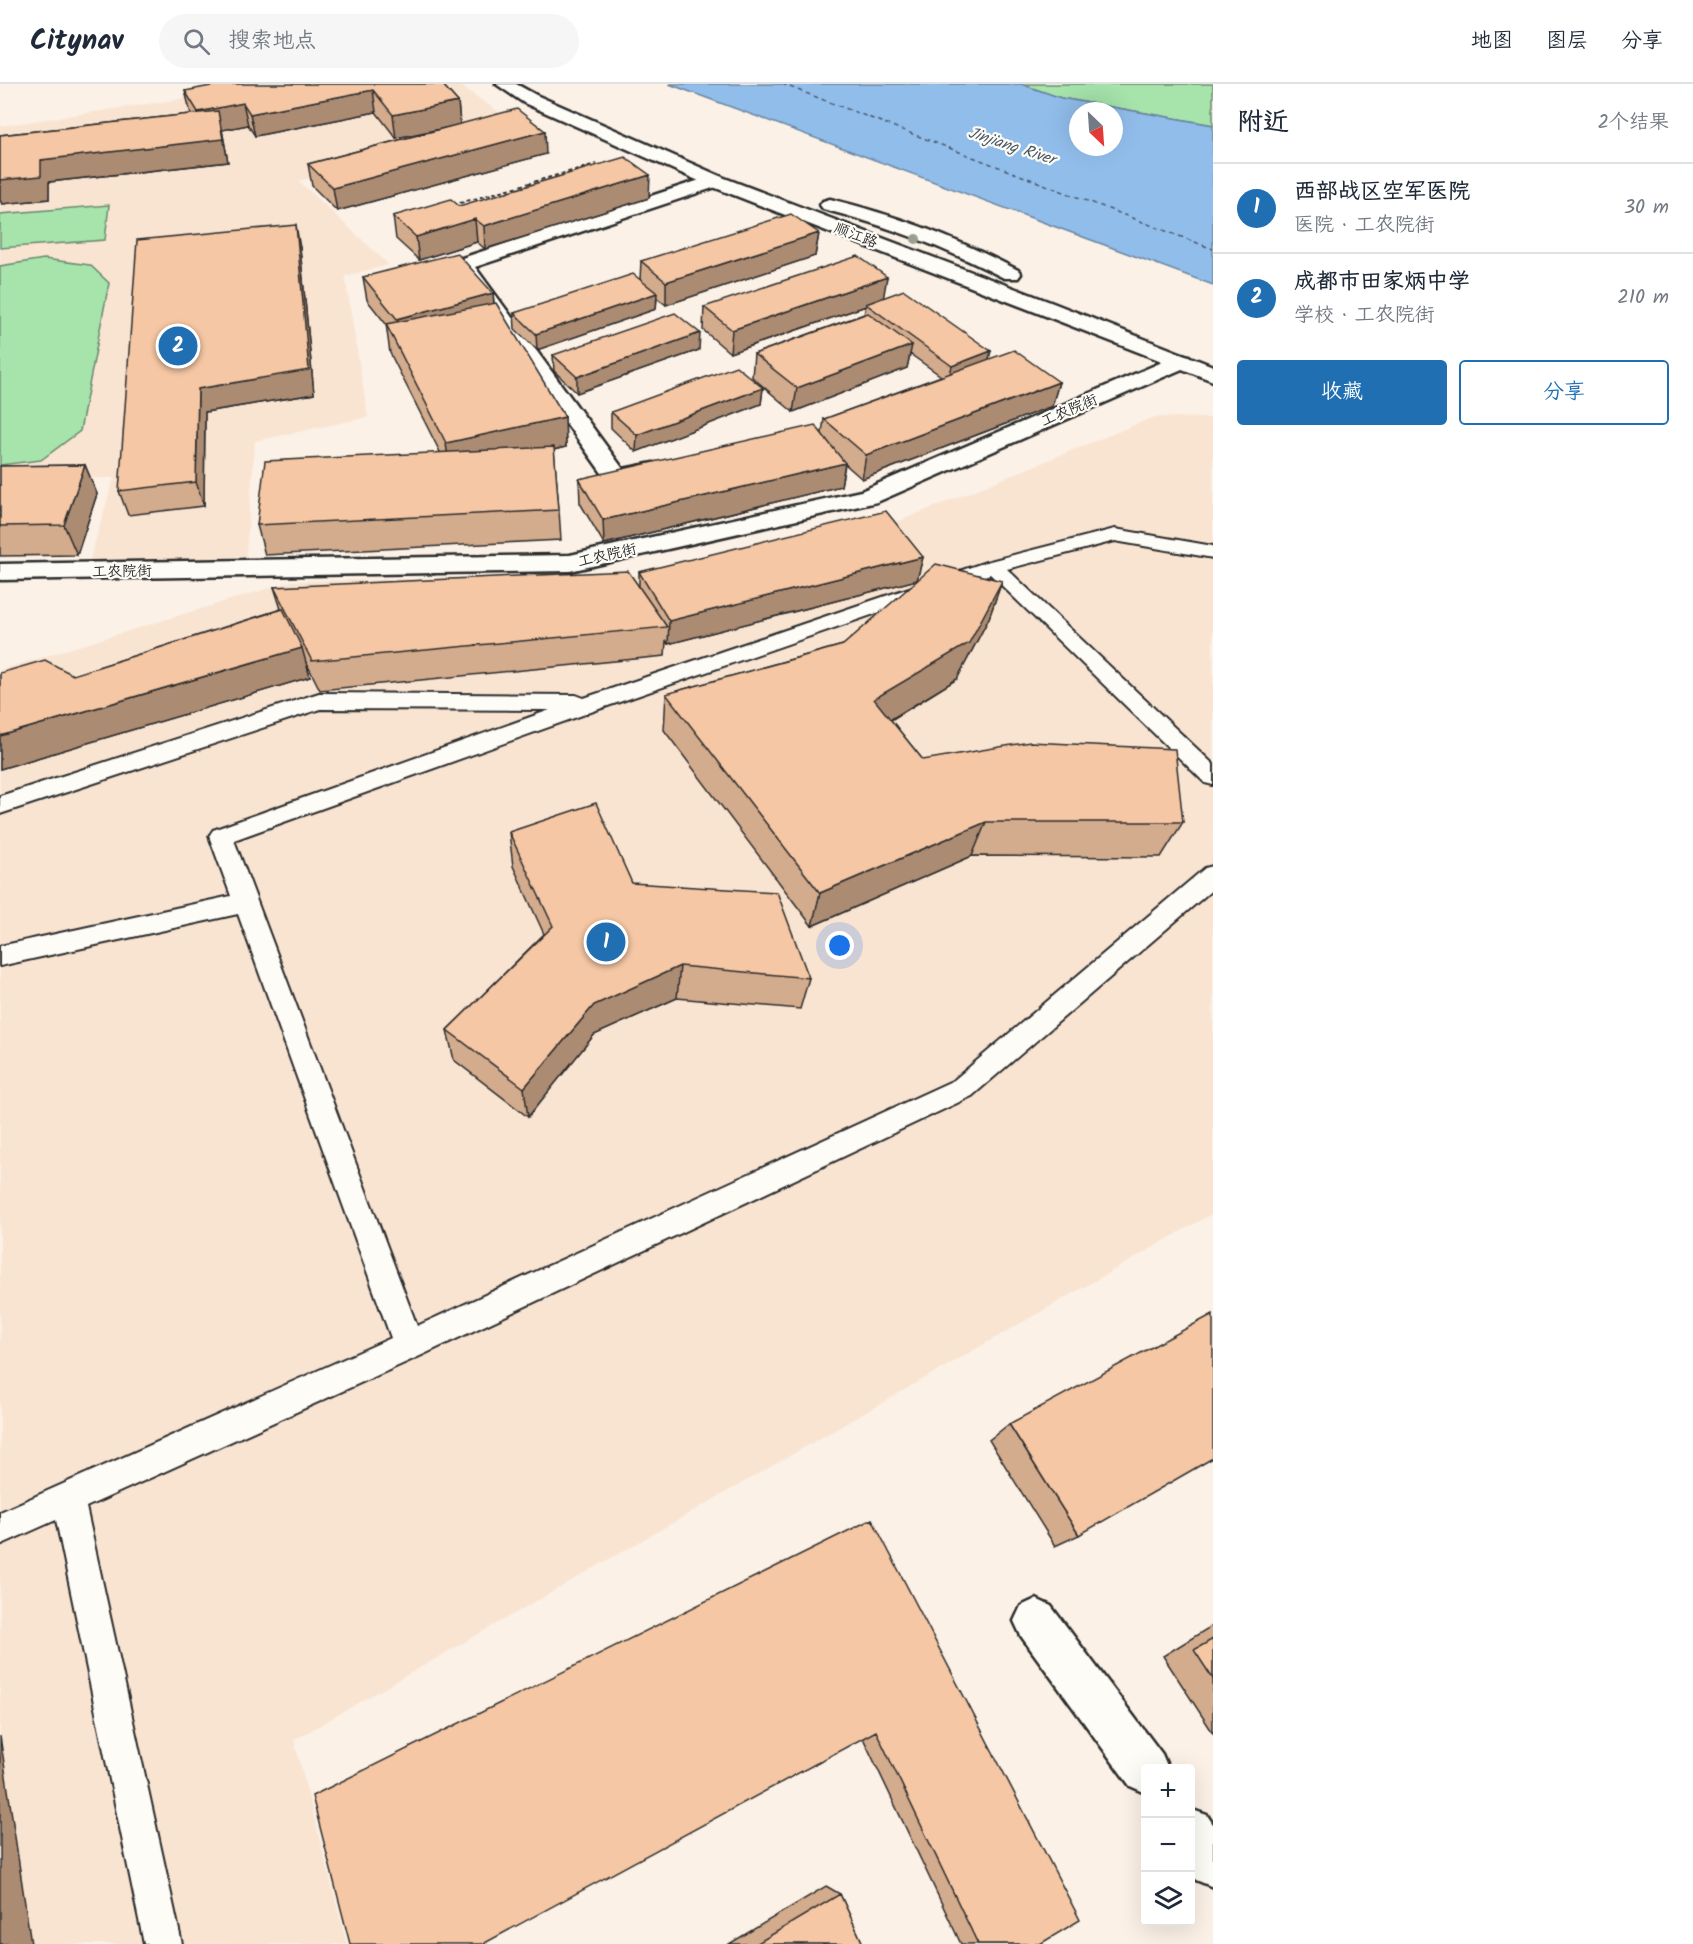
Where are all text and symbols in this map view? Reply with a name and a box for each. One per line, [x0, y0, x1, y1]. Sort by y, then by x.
search box [159, 14, 579, 68]
text: Citynav [30, 19, 123, 64]
text: 搜索地点 [228, 24, 316, 59]
icon: search [180, 25, 213, 58]
text: 地图 [1471, 25, 1513, 58]
text: 图层 [1546, 25, 1588, 58]
text: 分享 [1621, 25, 1663, 58]
north arrow [1069, 102, 1123, 156]
text: 附近 [1237, 102, 1289, 144]
text: 2个结果 [1597, 107, 1669, 139]
water label: Jinjiang River [965, 121, 1062, 173]
text: 西部战区空军医院 [1294, 175, 1470, 210]
text: 1 [1253, 192, 1260, 224]
text: 30 m [1624, 192, 1669, 224]
text: 医院 · 工农院街 [1294, 210, 1435, 242]
street label: 顺江路 [830, 217, 881, 255]
text: 成都市田家炳中学 [1294, 265, 1470, 300]
text: 2 [1251, 282, 1262, 314]
text: 210 m [1617, 282, 1669, 314]
text: 学校 · 工农院街 [1294, 300, 1435, 332]
pin: 2 [158, 324, 198, 368]
button: 收藏 [1237, 360, 1447, 425]
button: 分享 [1459, 360, 1669, 425]
street label: 工农院街 [1037, 388, 1102, 434]
street label: 工农院街 [575, 538, 639, 574]
street label: 工农院街 [92, 559, 152, 585]
pin: 1 [586, 920, 626, 964]
your location [825, 931, 854, 960]
map controls [1141, 1764, 1195, 1926]
button: + [1141, 1764, 1195, 1818]
button: − [1141, 1818, 1195, 1872]
button: layers [1141, 1872, 1195, 1926]

